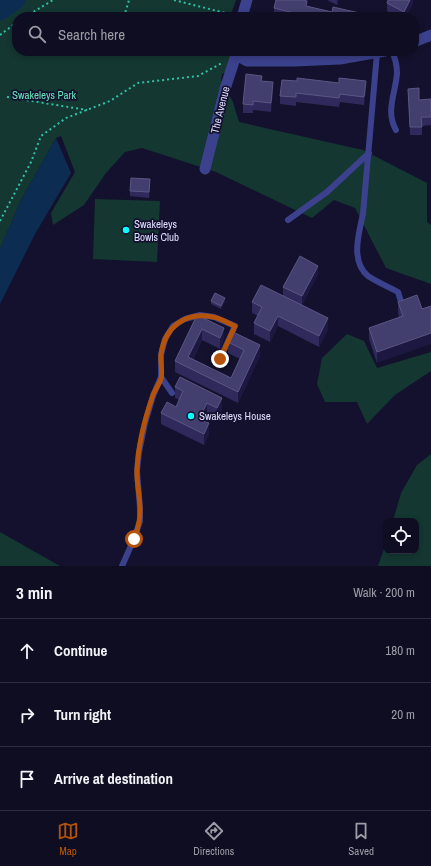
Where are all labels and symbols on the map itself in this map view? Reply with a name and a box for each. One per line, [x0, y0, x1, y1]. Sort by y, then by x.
street label: The Avenue [207, 85, 233, 135]
park label: Swakeleys Park [12, 88, 77, 102]
place label: Swakeleys Bowls Club [134, 217, 179, 244]
marker: Swakeleys Bowls Club [121, 225, 131, 235]
route end [211, 350, 229, 368]
place label: Swakeleys House [199, 409, 271, 423]
marker: Swakeleys House [186, 411, 196, 421]
route start [125, 530, 143, 548]

